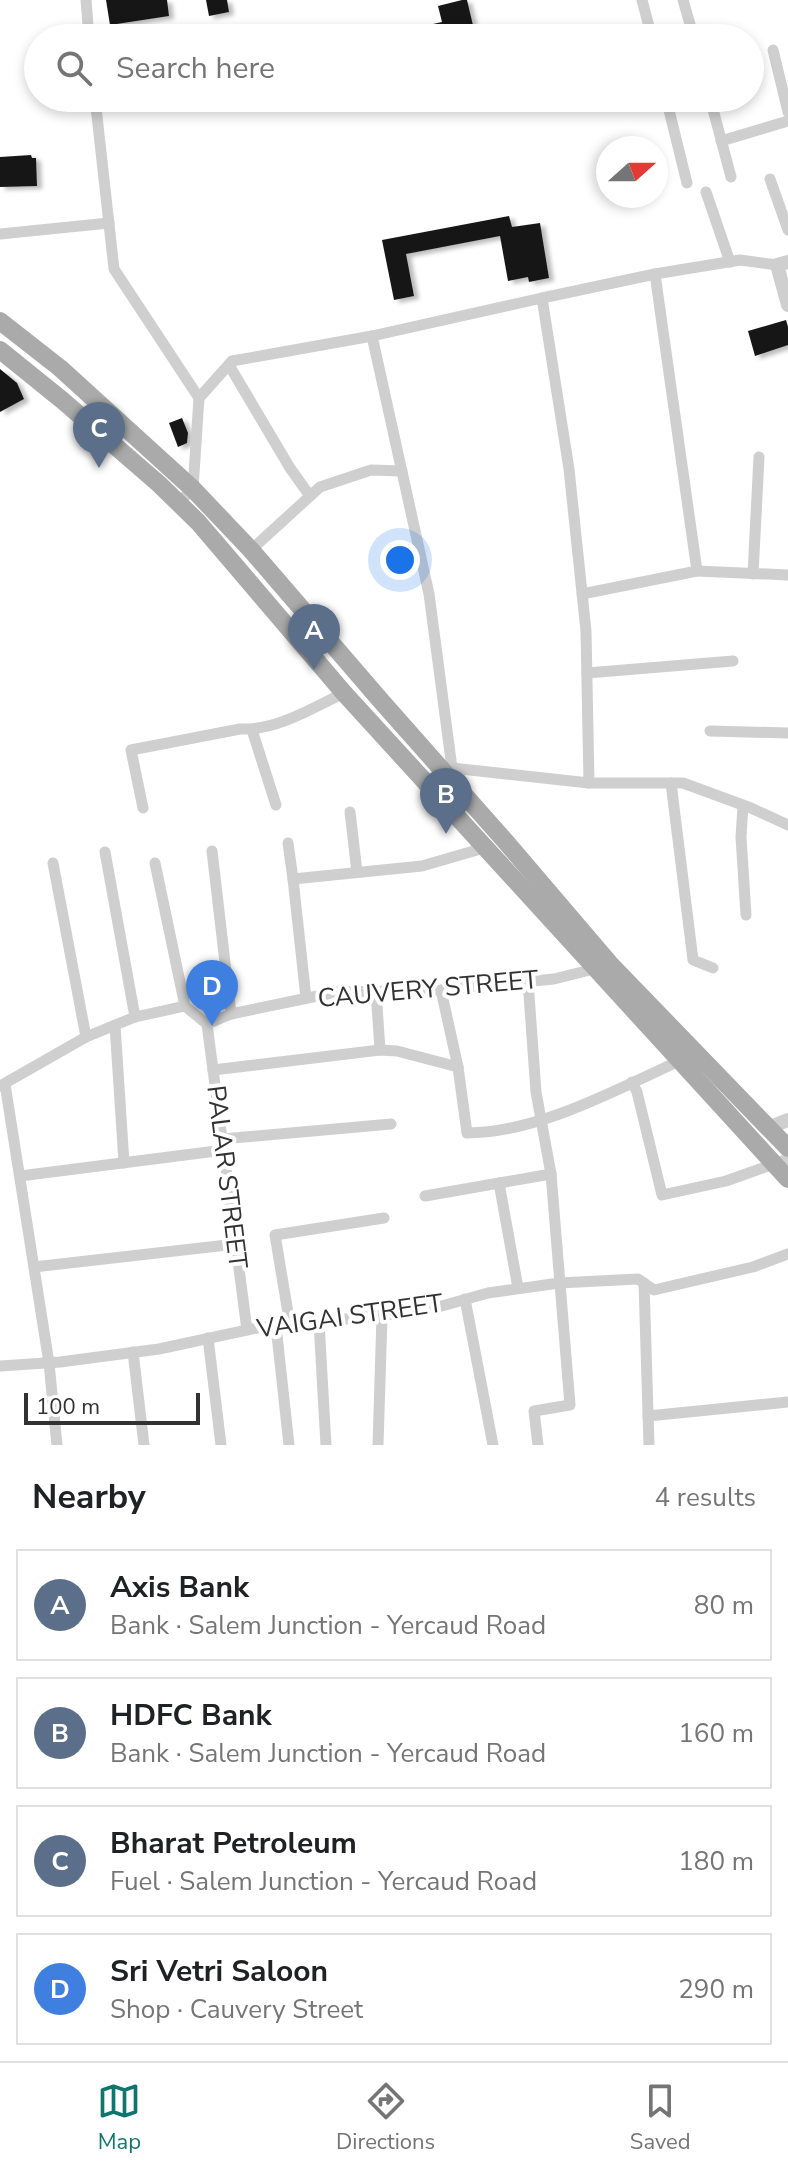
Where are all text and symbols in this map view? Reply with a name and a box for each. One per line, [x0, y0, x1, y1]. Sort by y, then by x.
search box [24, 24, 764, 112]
icon: search [52, 46, 96, 90]
text: Search here [116, 48, 275, 89]
north arrow [596, 136, 668, 208]
pin: C [73, 402, 125, 468]
your location [380, 540, 420, 580]
pin: A [288, 604, 340, 670]
pin: B [420, 768, 472, 834]
pin: D [186, 960, 238, 1026]
street label: CAUVERY STREET [316, 962, 540, 1016]
street label: PALAR STREET [198, 1083, 256, 1271]
street label: VAIGAI STREET [254, 1286, 446, 1347]
scale bar [24, 1389, 200, 1425]
text: 100 m [36, 1392, 100, 1422]
text: Nearby [32, 1474, 146, 1520]
text: 4 results [655, 1480, 756, 1515]
text: Axis Bank [110, 1567, 249, 1608]
text: A [50, 1588, 70, 1623]
text: 80 m [694, 1588, 754, 1623]
text: Bank · Salem Junction - Yercaud Road [110, 1608, 546, 1643]
text: HDFC Bank [110, 1695, 272, 1736]
text: B [51, 1716, 69, 1751]
text: 160 m [678, 1716, 754, 1751]
text: Bank · Salem Junction - Yercaud Road [110, 1736, 546, 1771]
text: Bharat Petroleum [110, 1823, 357, 1864]
text: C [51, 1844, 69, 1879]
text: 180 m [678, 1844, 754, 1879]
text: Fuel · Salem Junction - Yercaud Road [110, 1864, 537, 1899]
text: Sri Vetri Saloon [110, 1951, 328, 1992]
text: D [50, 1972, 70, 2007]
text: 290 m [678, 1972, 754, 2007]
text: Shop · Cauvery Street [110, 1992, 363, 2027]
tab: Map [97, 2079, 141, 2157]
tab: Directions [336, 2079, 435, 2157]
tab: Saved [630, 2079, 691, 2157]

